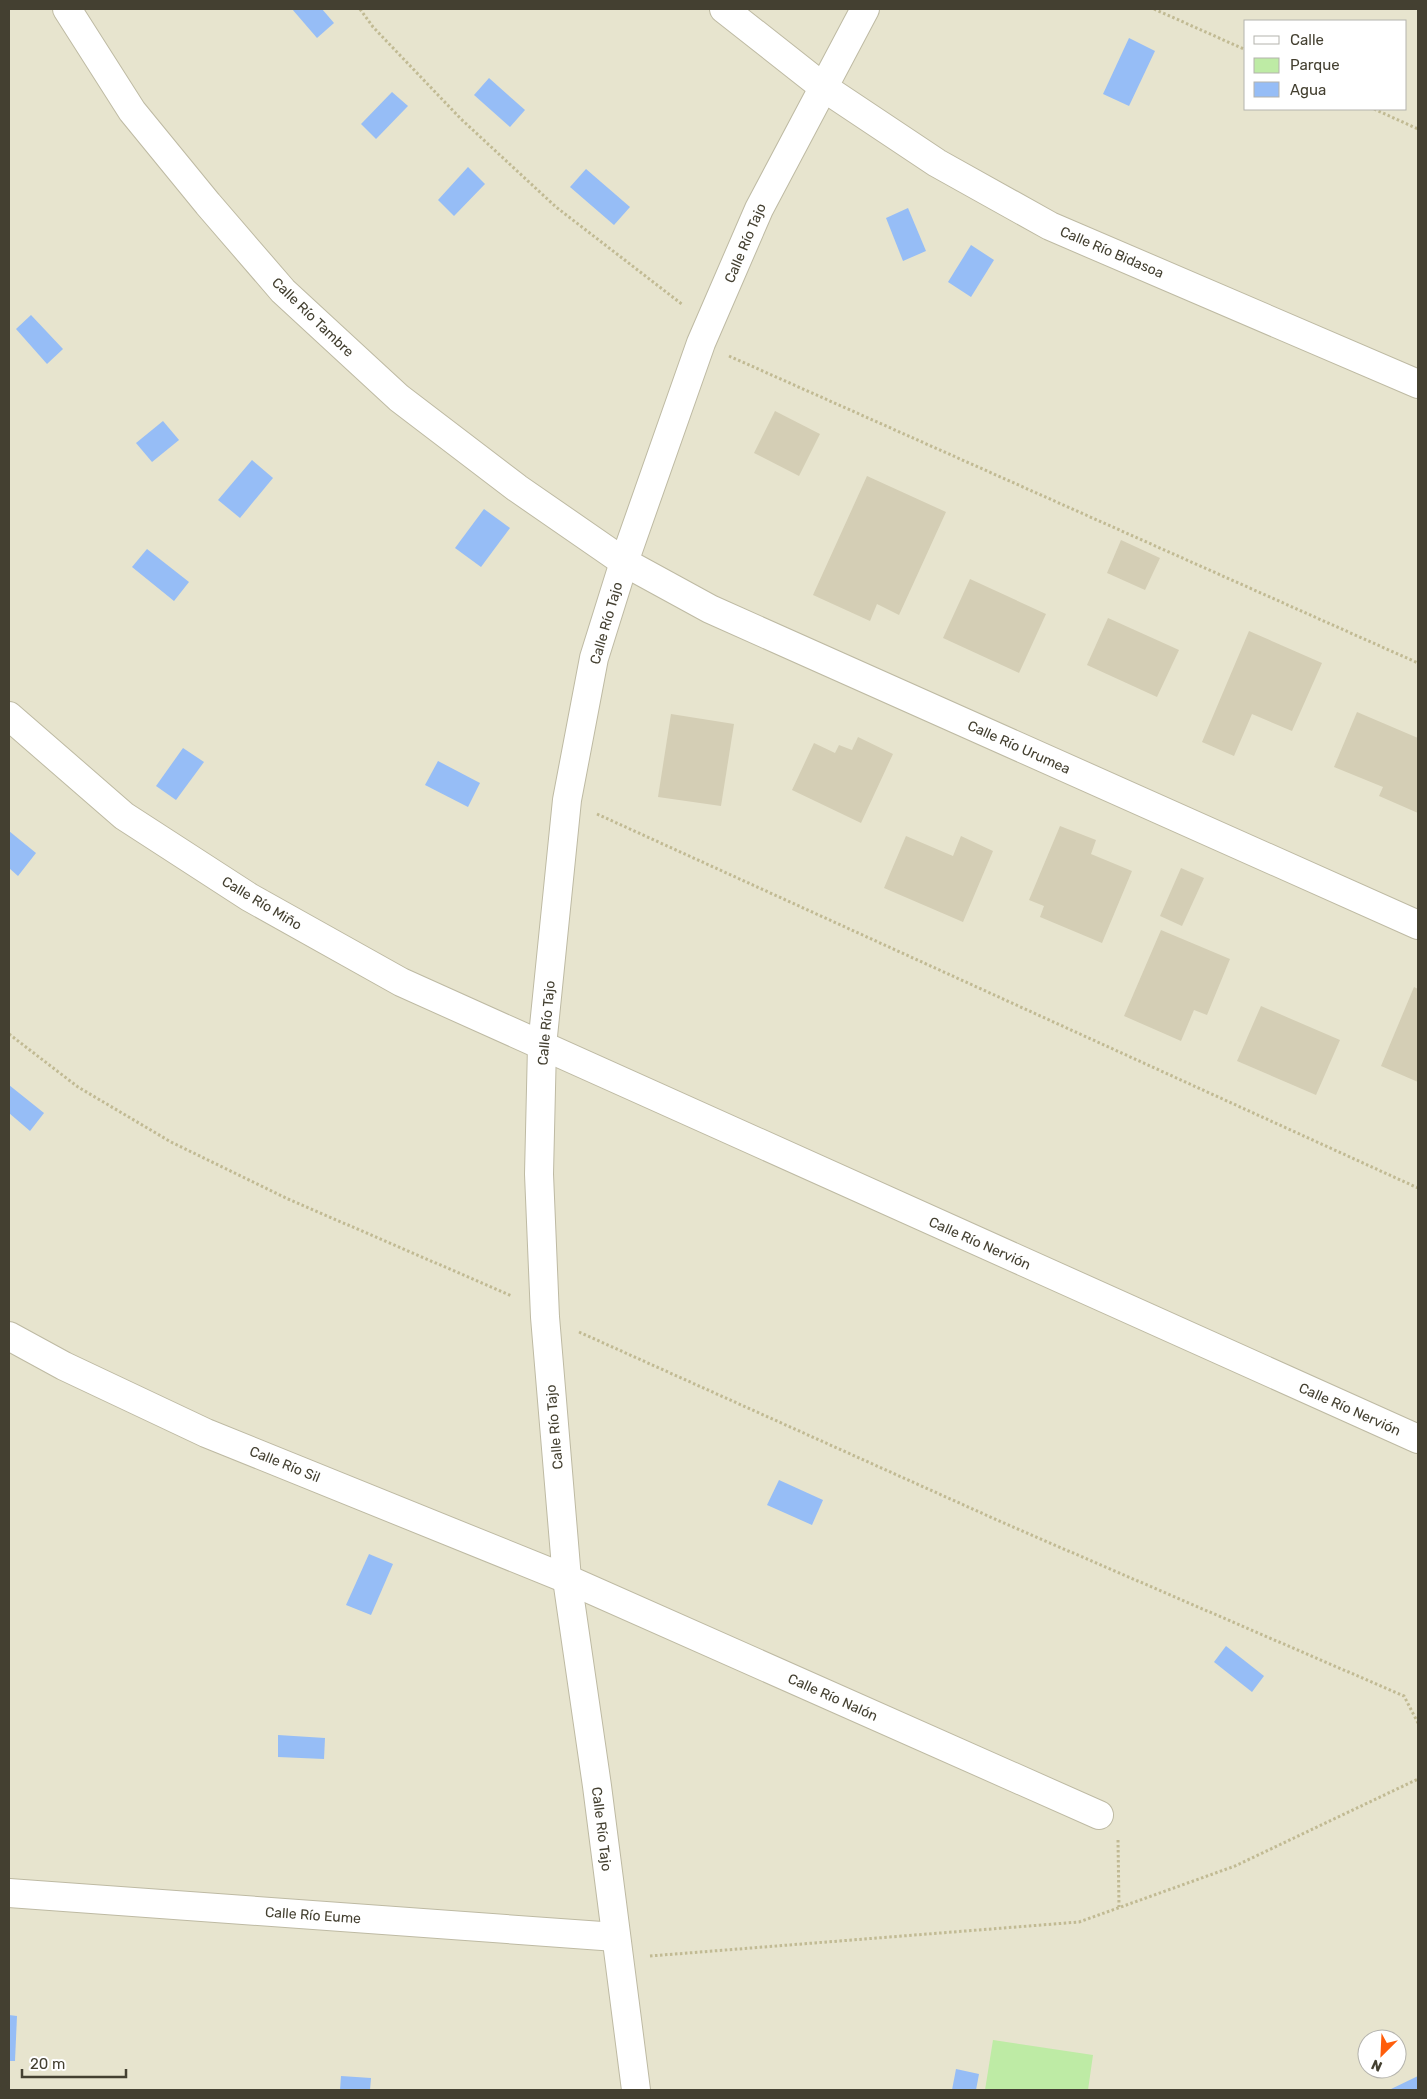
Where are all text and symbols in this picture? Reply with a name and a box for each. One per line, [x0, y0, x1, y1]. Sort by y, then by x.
legend [1244, 20, 1407, 110]
text: Calle [1290, 31, 1324, 49]
text: Parque [1290, 56, 1340, 74]
text: Agua [1290, 81, 1326, 99]
street label: Calle Río Tajo [721, 201, 770, 286]
street label: Calle Río Bidasoa [1057, 223, 1166, 282]
street label: Calle Río Tambre [268, 274, 357, 361]
street label: Calle Río Tajo [587, 580, 626, 666]
street label: Calle Río Urumea [965, 717, 1073, 778]
street label: Calle Río Miño [219, 873, 305, 934]
street label: Calle Río Tajo [534, 980, 559, 1066]
street label: Calle Río Nervión [926, 1213, 1033, 1274]
street label: Calle Río Nervión [1296, 1379, 1403, 1440]
street label: Calle Río Tajo [542, 1384, 567, 1470]
street label: Calle Río Sil [247, 1443, 323, 1486]
street label: Calle Río Nalón [785, 1670, 880, 1725]
street label: Calle Río Tajo [588, 1786, 615, 1872]
street label: Calle Río Eume [264, 1904, 362, 1927]
north arrow [1357, 2029, 1407, 2079]
scale bar [22, 2046, 126, 2078]
text: 20 m [30, 2055, 65, 2073]
text: N [1369, 2056, 1385, 2075]

